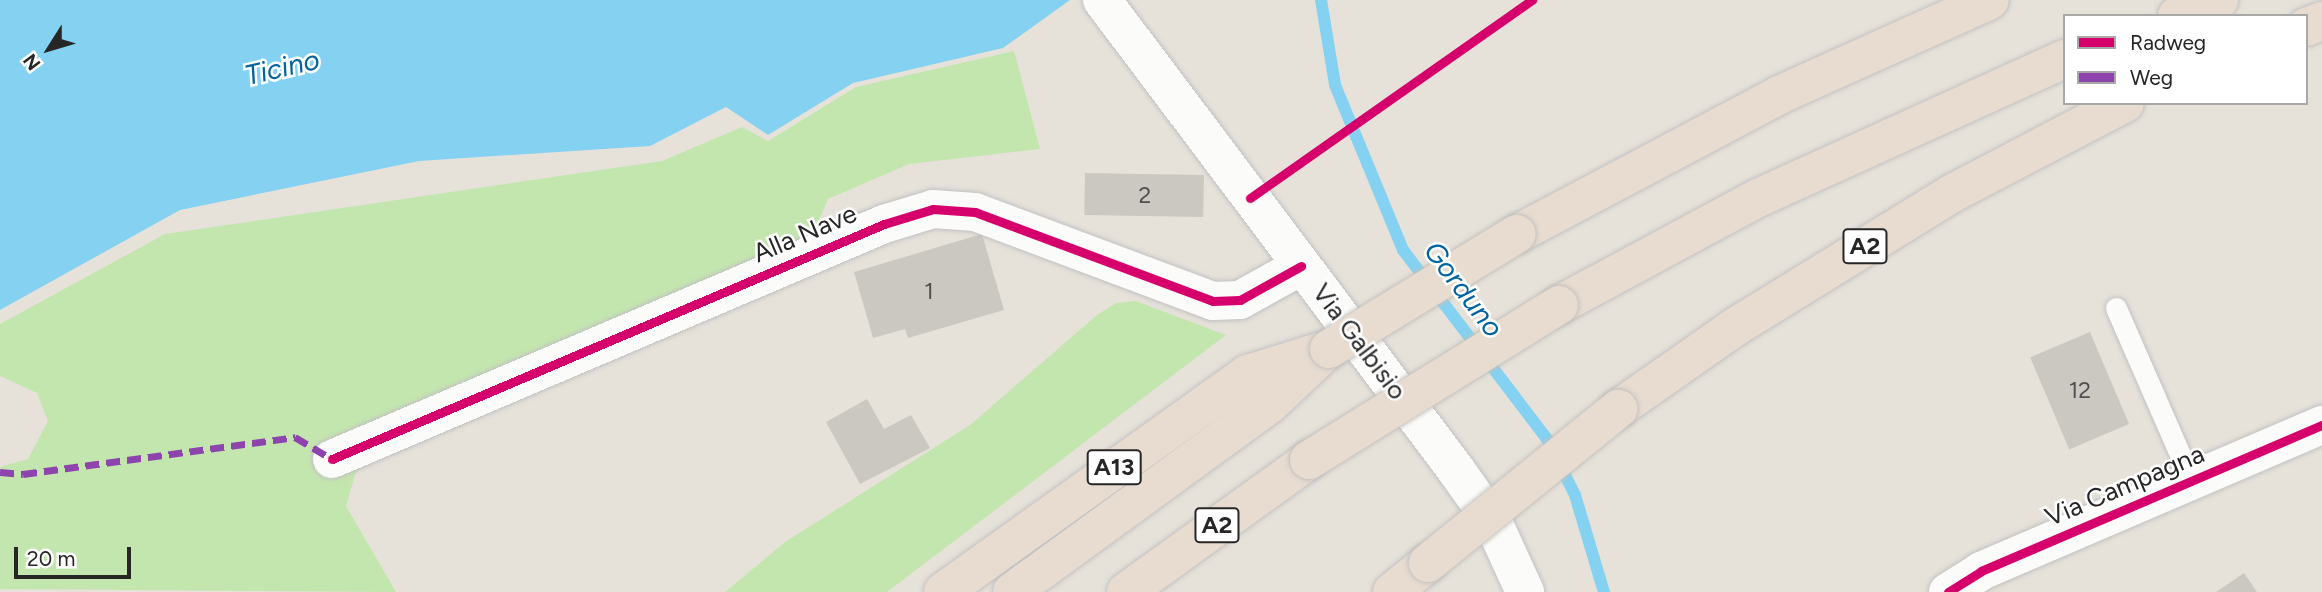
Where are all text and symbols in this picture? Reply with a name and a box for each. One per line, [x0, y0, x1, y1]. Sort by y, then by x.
north arrow [14, 14, 84, 84]
legend [2063, 14, 2308, 105]
text: Radweg [2130, 30, 2206, 55]
water label: Ticino [241, 42, 323, 92]
text: N [18, 49, 45, 75]
text: Weg [2130, 65, 2173, 90]
house number: 2 [1139, 181, 1151, 209]
street label: Alla Nave [749, 198, 861, 270]
road number: A2 [1842, 226, 1888, 267]
water label: Gorduno [1417, 235, 1511, 343]
house number: 1 [924, 277, 934, 305]
street label: Via Galbisio [1305, 278, 1413, 406]
house number: 12 [2069, 376, 2091, 404]
street label: Via Campagna [2041, 439, 2209, 533]
road number: A13 [1086, 446, 1142, 488]
road number: A2 [1194, 504, 1240, 546]
scale bar [18, 532, 135, 576]
text: 20 m [27, 546, 75, 571]

